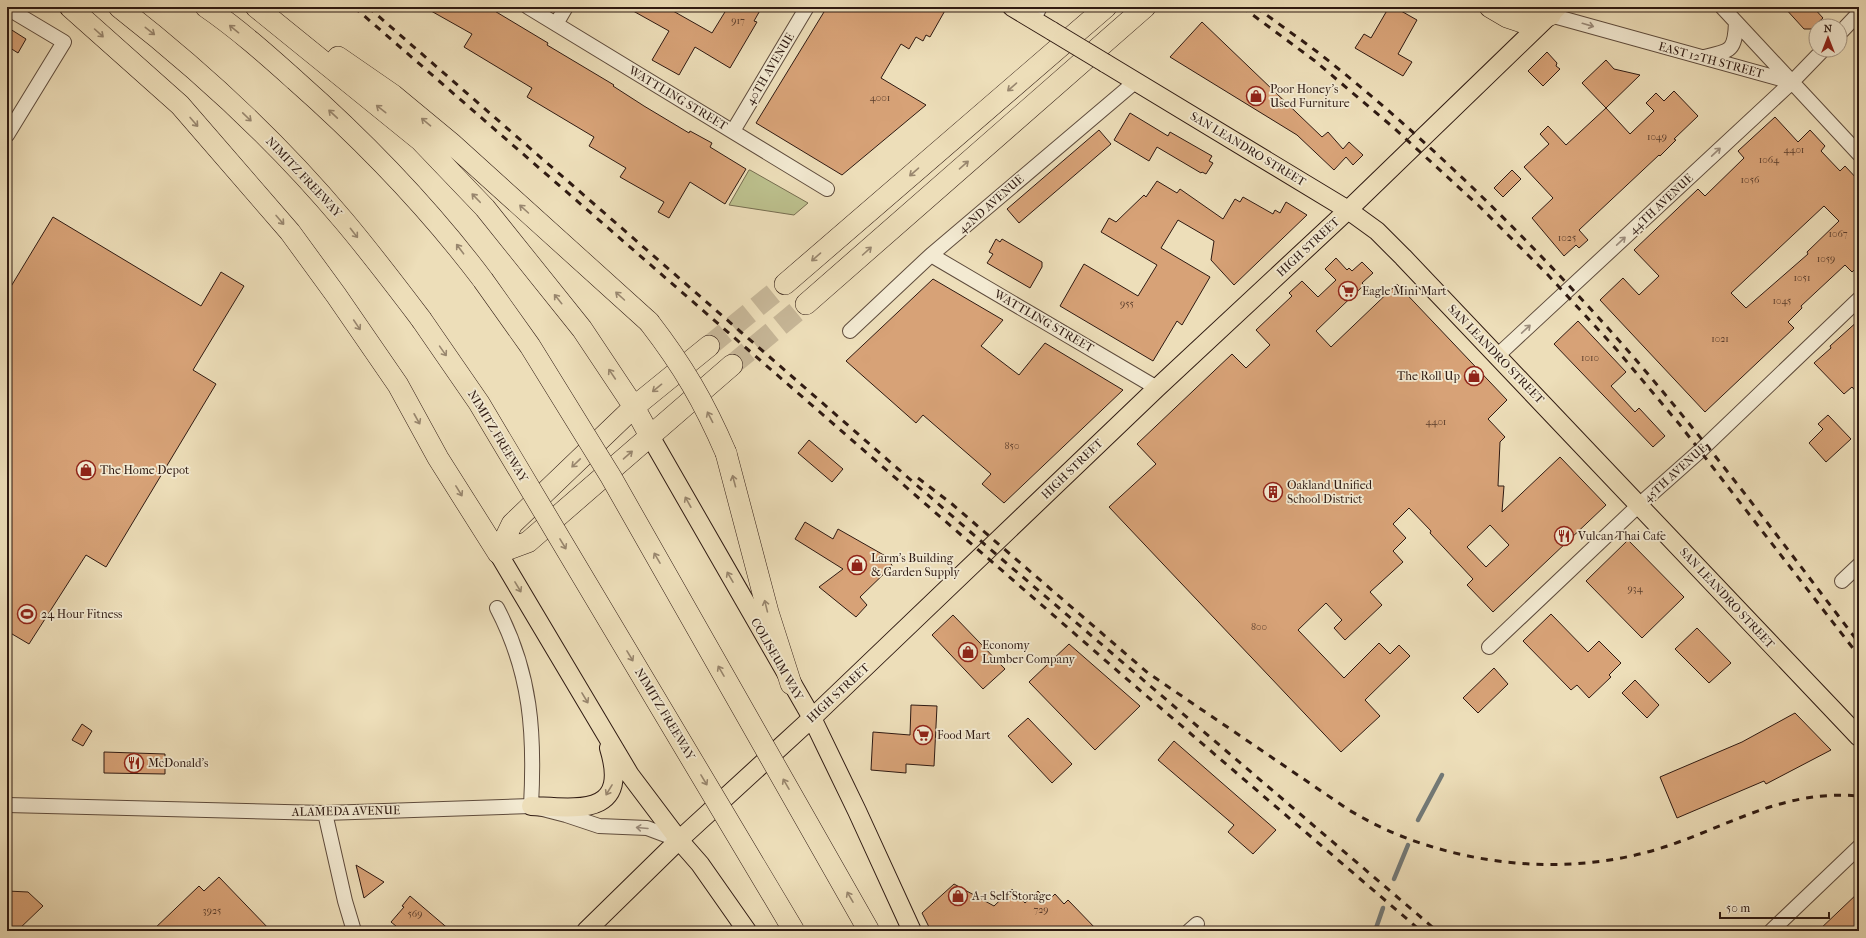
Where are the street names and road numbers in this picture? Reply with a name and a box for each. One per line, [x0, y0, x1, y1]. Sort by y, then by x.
street label: 40TH AVENUE [743, 30, 797, 108]
street label: EAST 12TH STREET [1657, 39, 1766, 81]
street label: WATTLING STREET [625, 62, 731, 133]
street label: SAN LEANDRO STREET [1188, 109, 1309, 190]
street label: NIMITZ FREEWAY [263, 134, 345, 221]
street label: 44TH AVENUE [1626, 171, 1696, 237]
street label: 42ND AVENUE [955, 172, 1027, 236]
street label: HIGH STREET [1274, 214, 1343, 280]
street label: WATTLING STREET [991, 286, 1097, 356]
street label: SAN LEANDRO STREET [1445, 302, 1548, 407]
street label: NIMITZ FREEWAY [465, 388, 531, 485]
street label: HIGH STREET [1038, 435, 1106, 502]
street label: 45TH AVENUE [1641, 441, 1709, 505]
street label: SAN LEANDRO STREET [1677, 545, 1778, 652]
street label: COLISEUM WAY [748, 616, 807, 703]
street label: HIGH STREET [804, 660, 873, 726]
street label: NIMITZ FREEWAY [632, 666, 698, 763]
street label: ALAMEDA AVENUE [291, 803, 400, 819]

